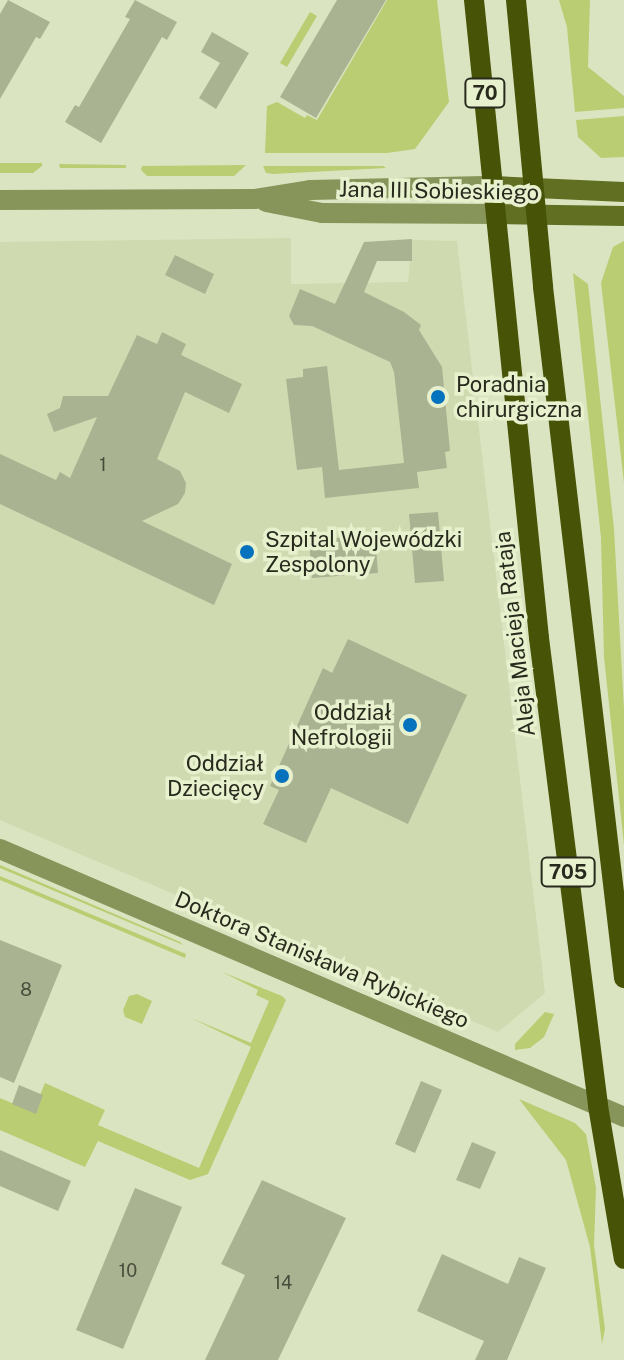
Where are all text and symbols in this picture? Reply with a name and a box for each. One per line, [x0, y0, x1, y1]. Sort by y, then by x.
road number: 70 [463, 77, 507, 109]
street label: Jana III Sobieskiego [339, 176, 539, 206]
place label: Poradnia chirurgiczna [456, 371, 582, 422]
marker: Poradnia chirurgiczna [427, 386, 449, 408]
house number: 1 [99, 454, 107, 476]
place label: Szpital Wojewódzki Zespolony [265, 526, 463, 578]
street label: Aleja Macieja Rataja [489, 530, 541, 738]
marker: Szpital Wojewódzki Zespolony [236, 541, 258, 563]
place label: Oddział Nefrologii [291, 699, 392, 750]
marker: Oddział Nefrologii [399, 714, 421, 736]
place label: Oddział Dziecięcy [167, 750, 264, 802]
marker: Oddział Dziecięcy [271, 765, 293, 787]
road number: 705 [540, 856, 596, 888]
street label: Doktora Stanisława Rybickiego [171, 886, 473, 1034]
house number: 8 [20, 979, 32, 1001]
house number: 10 [119, 1260, 137, 1282]
house number: 14 [274, 1272, 292, 1294]

